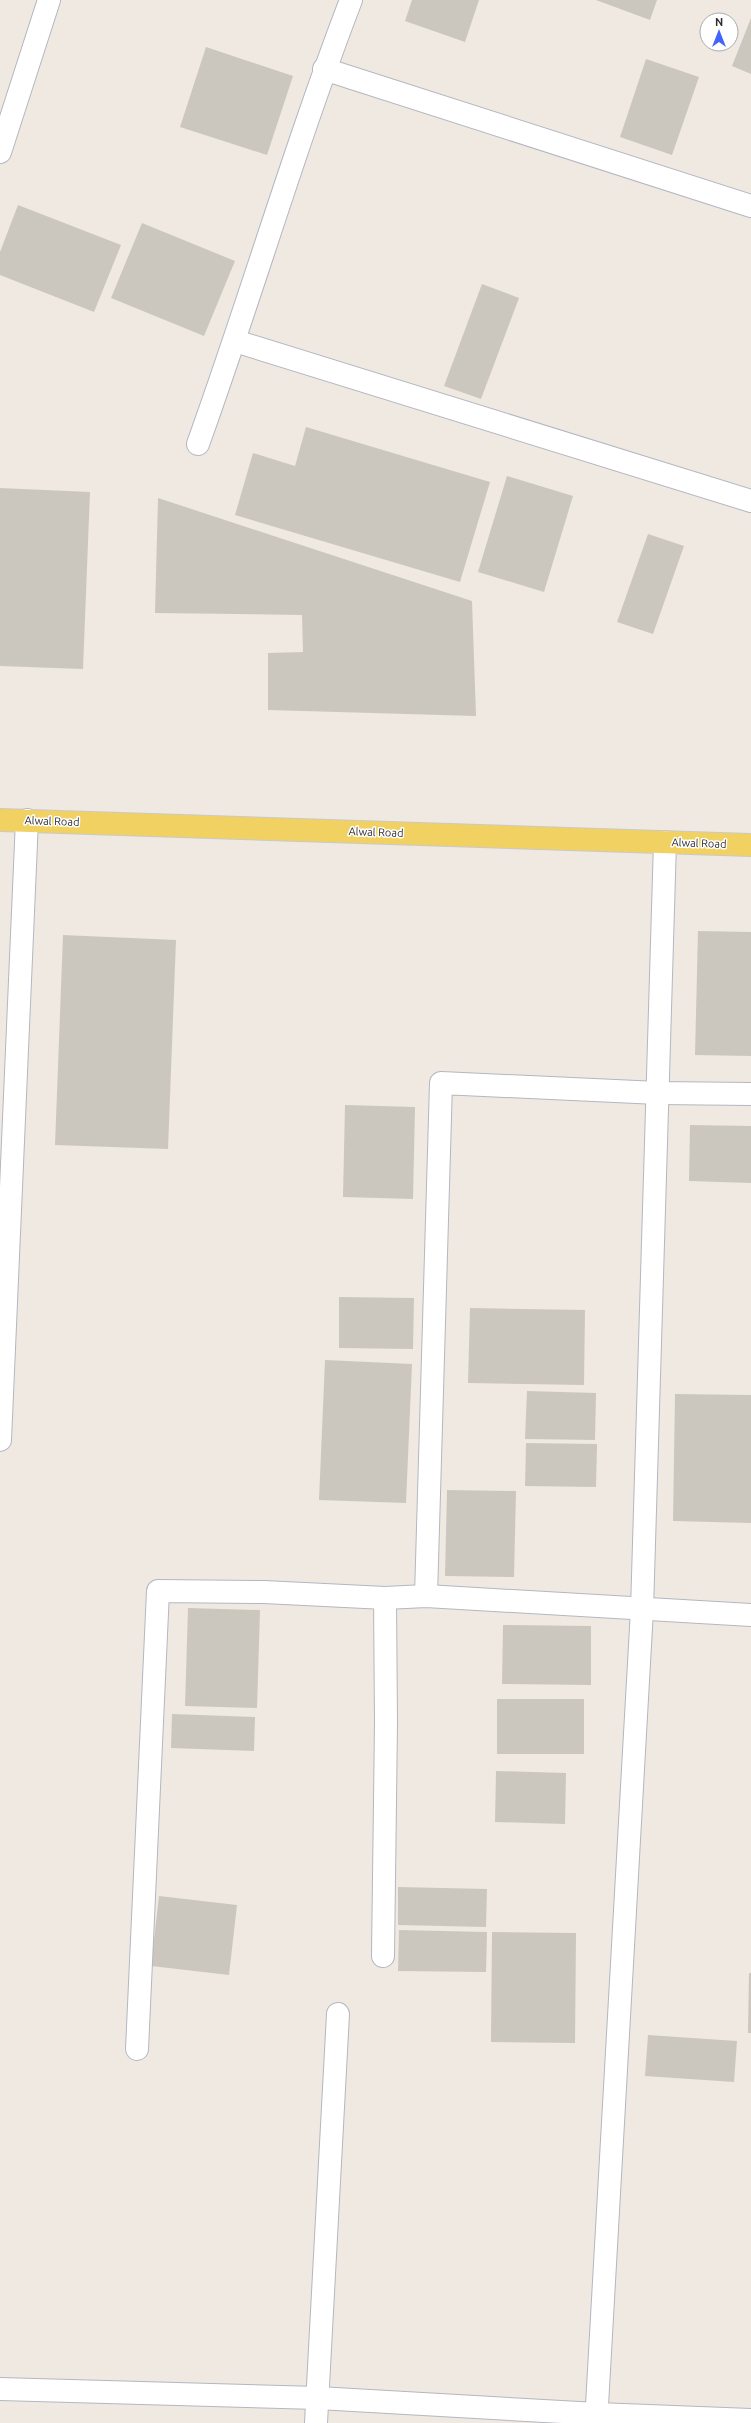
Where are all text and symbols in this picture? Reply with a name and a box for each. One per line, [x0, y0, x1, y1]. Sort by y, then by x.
north arrow [699, 12, 739, 52]
text: N [715, 16, 723, 28]
street label: Alwal Road [24, 814, 80, 828]
street label: Alwal Road [348, 825, 404, 839]
street label: Alwal Road [671, 836, 727, 850]

